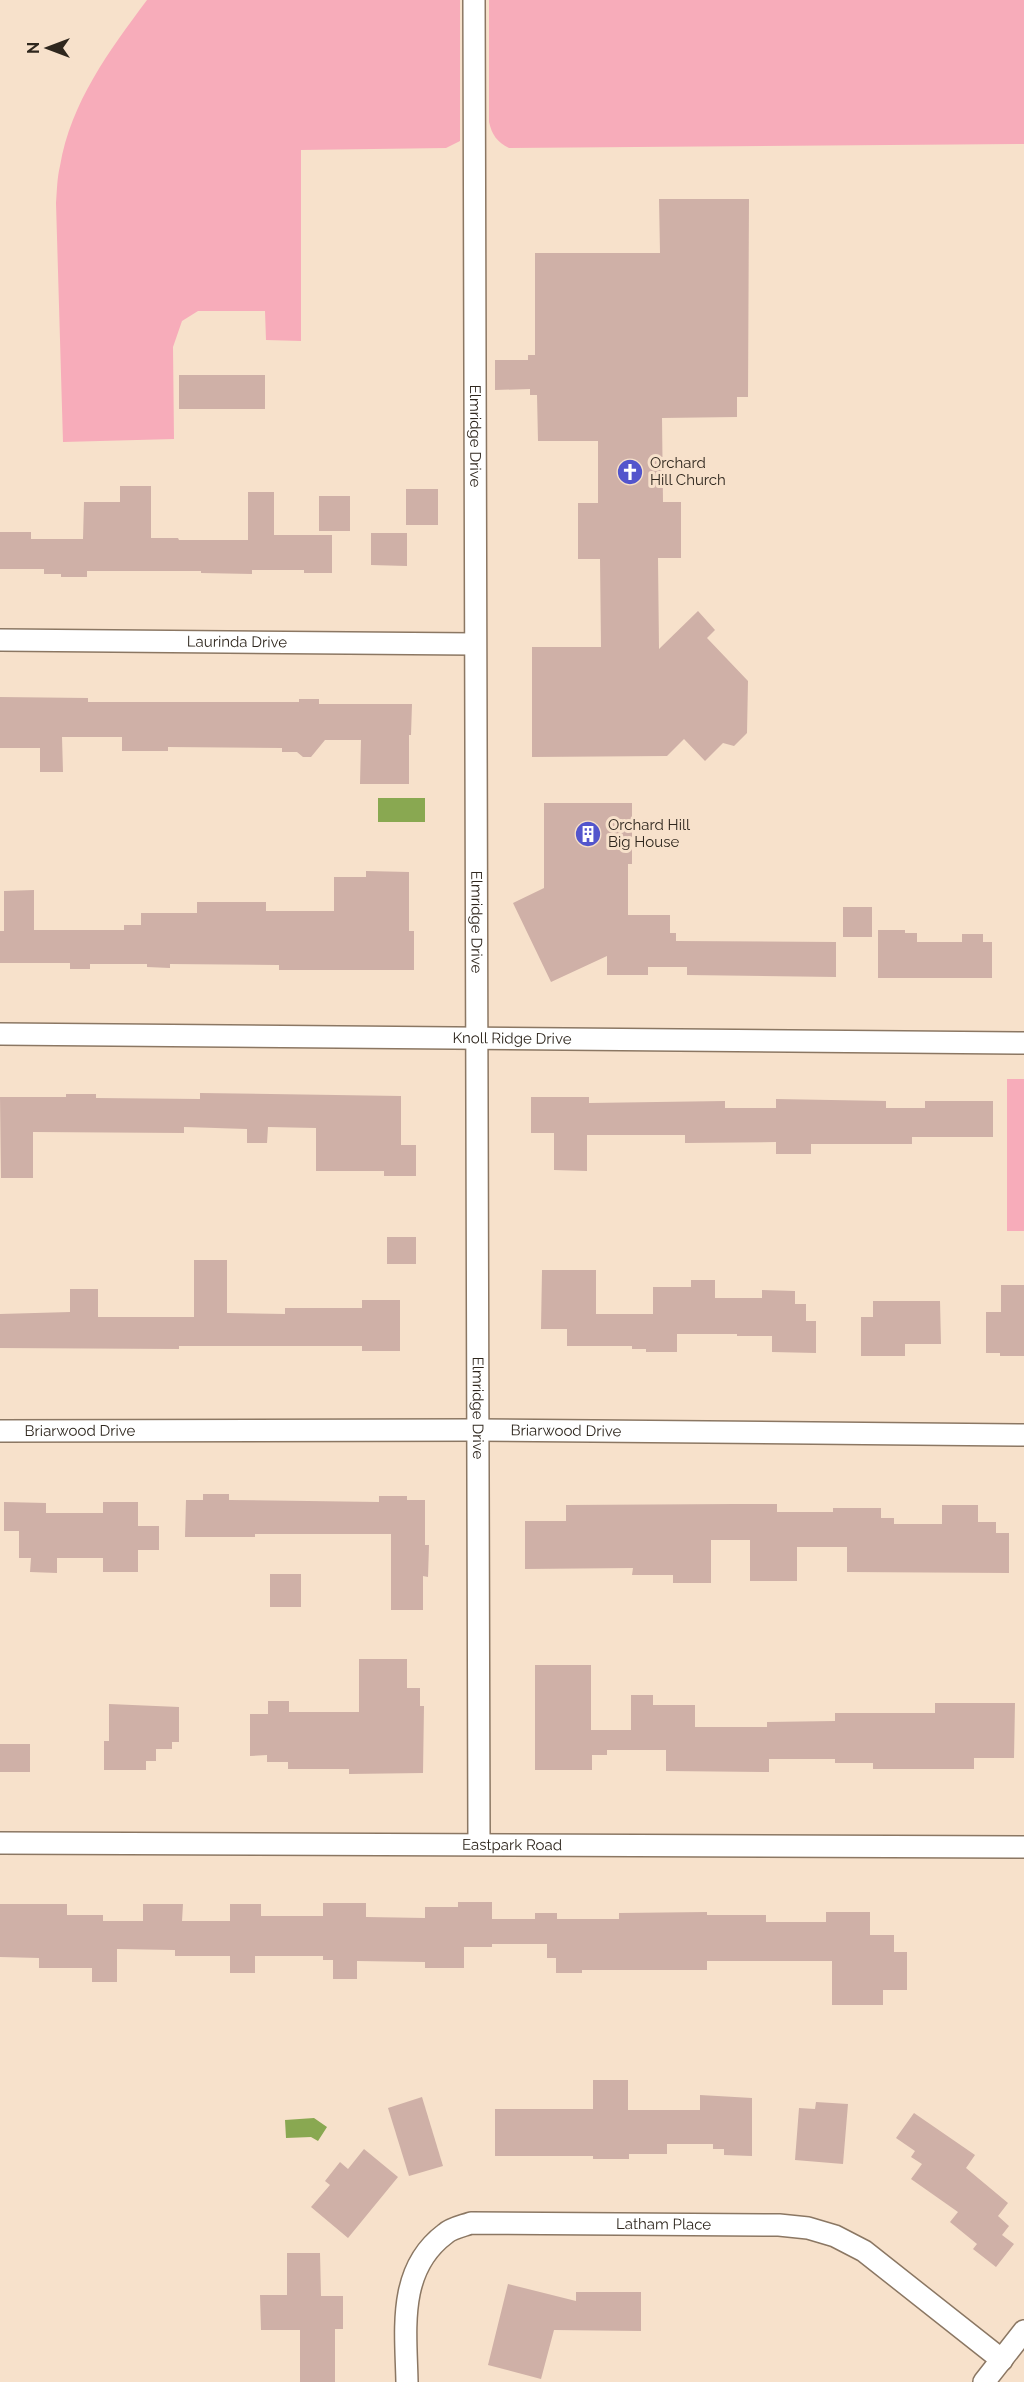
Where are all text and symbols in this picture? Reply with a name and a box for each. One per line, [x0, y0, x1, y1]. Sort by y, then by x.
north arrow [18, 18, 78, 78]
text: N [24, 42, 43, 54]
street label: Elmridge Drive [466, 385, 484, 488]
place label: Orchard Hill Church [650, 454, 726, 489]
church icon: Orchard Hill Church [615, 457, 645, 487]
street label: Laurinda Drive [187, 633, 287, 651]
place label: Orchard Hill Big House [608, 816, 691, 851]
building icon: Orchard Hill Big House [573, 819, 603, 849]
street label: Elmridge Drive [467, 871, 486, 974]
street label: Knoll Ridge Drive [452, 1029, 572, 1048]
street label: Elmridge Drive [469, 1357, 487, 1460]
street label: Briarwood Drive [511, 1421, 622, 1440]
street label: Briarwood Drive [25, 1422, 136, 1440]
street label: Eastpark Road [462, 1836, 562, 1854]
street label: Latham Place [616, 2215, 711, 2234]

